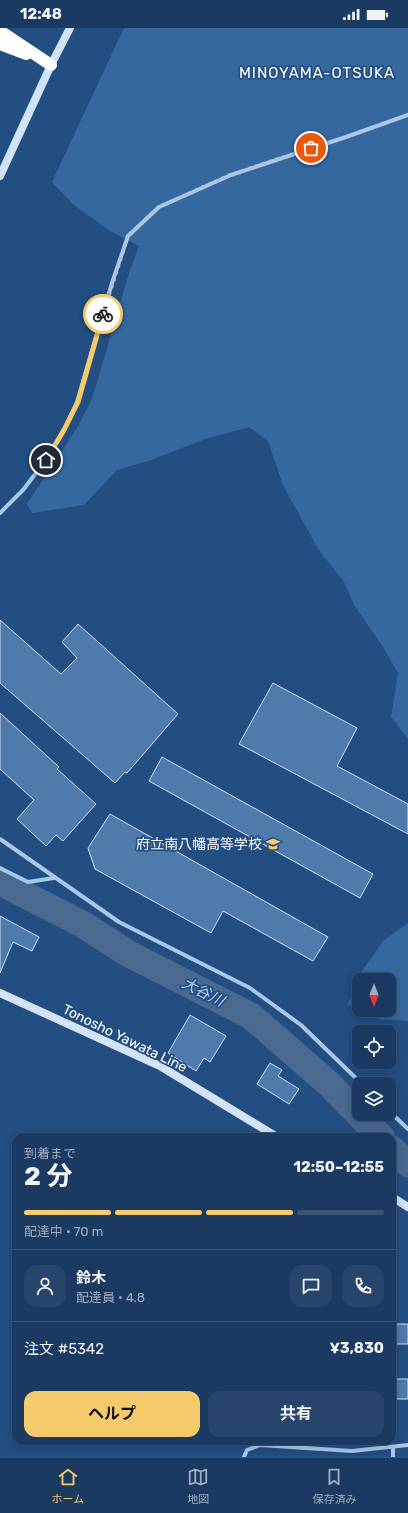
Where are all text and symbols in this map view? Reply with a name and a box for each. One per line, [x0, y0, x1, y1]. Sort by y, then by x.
text: 12:48 [20, 5, 62, 23]
district label: MINOYAMA-OTSUKA [239, 64, 395, 82]
pin [294, 131, 328, 165]
icon: bag [300, 137, 322, 159]
courier [83, 294, 123, 334]
icon: bike [92, 303, 114, 325]
pin [29, 443, 63, 477]
icon: home [35, 449, 57, 471]
place label: 府立南八幡高等学校 [136, 836, 262, 853]
school or university icon: 府立南八幡高等学校 [265, 836, 281, 852]
north arrow [352, 973, 396, 1017]
map controls [352, 973, 396, 1121]
water label: 大谷川 [179, 974, 229, 1011]
street label: Tonosho Yawata Line [60, 1001, 190, 1076]
button: locate [352, 1025, 396, 1069]
button: layers [352, 1077, 396, 1121]
text: 到着まで [24, 1146, 76, 1161]
text: 12:50–12:55 [293, 1158, 384, 1176]
text: 2 分 [24, 1161, 72, 1192]
text: 配達中 · 70 m [24, 1224, 103, 1239]
button: person [24, 1265, 66, 1307]
button: chat [290, 1265, 332, 1307]
button: phone [342, 1265, 384, 1307]
text: 鈴木 [76, 1269, 106, 1287]
text: 配達員 · 4.8 [76, 1290, 145, 1305]
text: ¥3,830 [329, 1339, 384, 1357]
text: 注文 #5342 [24, 1340, 104, 1358]
button: ヘルプ [24, 1391, 200, 1437]
button: 共有 [208, 1391, 384, 1437]
tab: ホーム [52, 1466, 84, 1506]
tab: 地図 [187, 1466, 209, 1506]
tab: 保存済み [312, 1466, 356, 1506]

